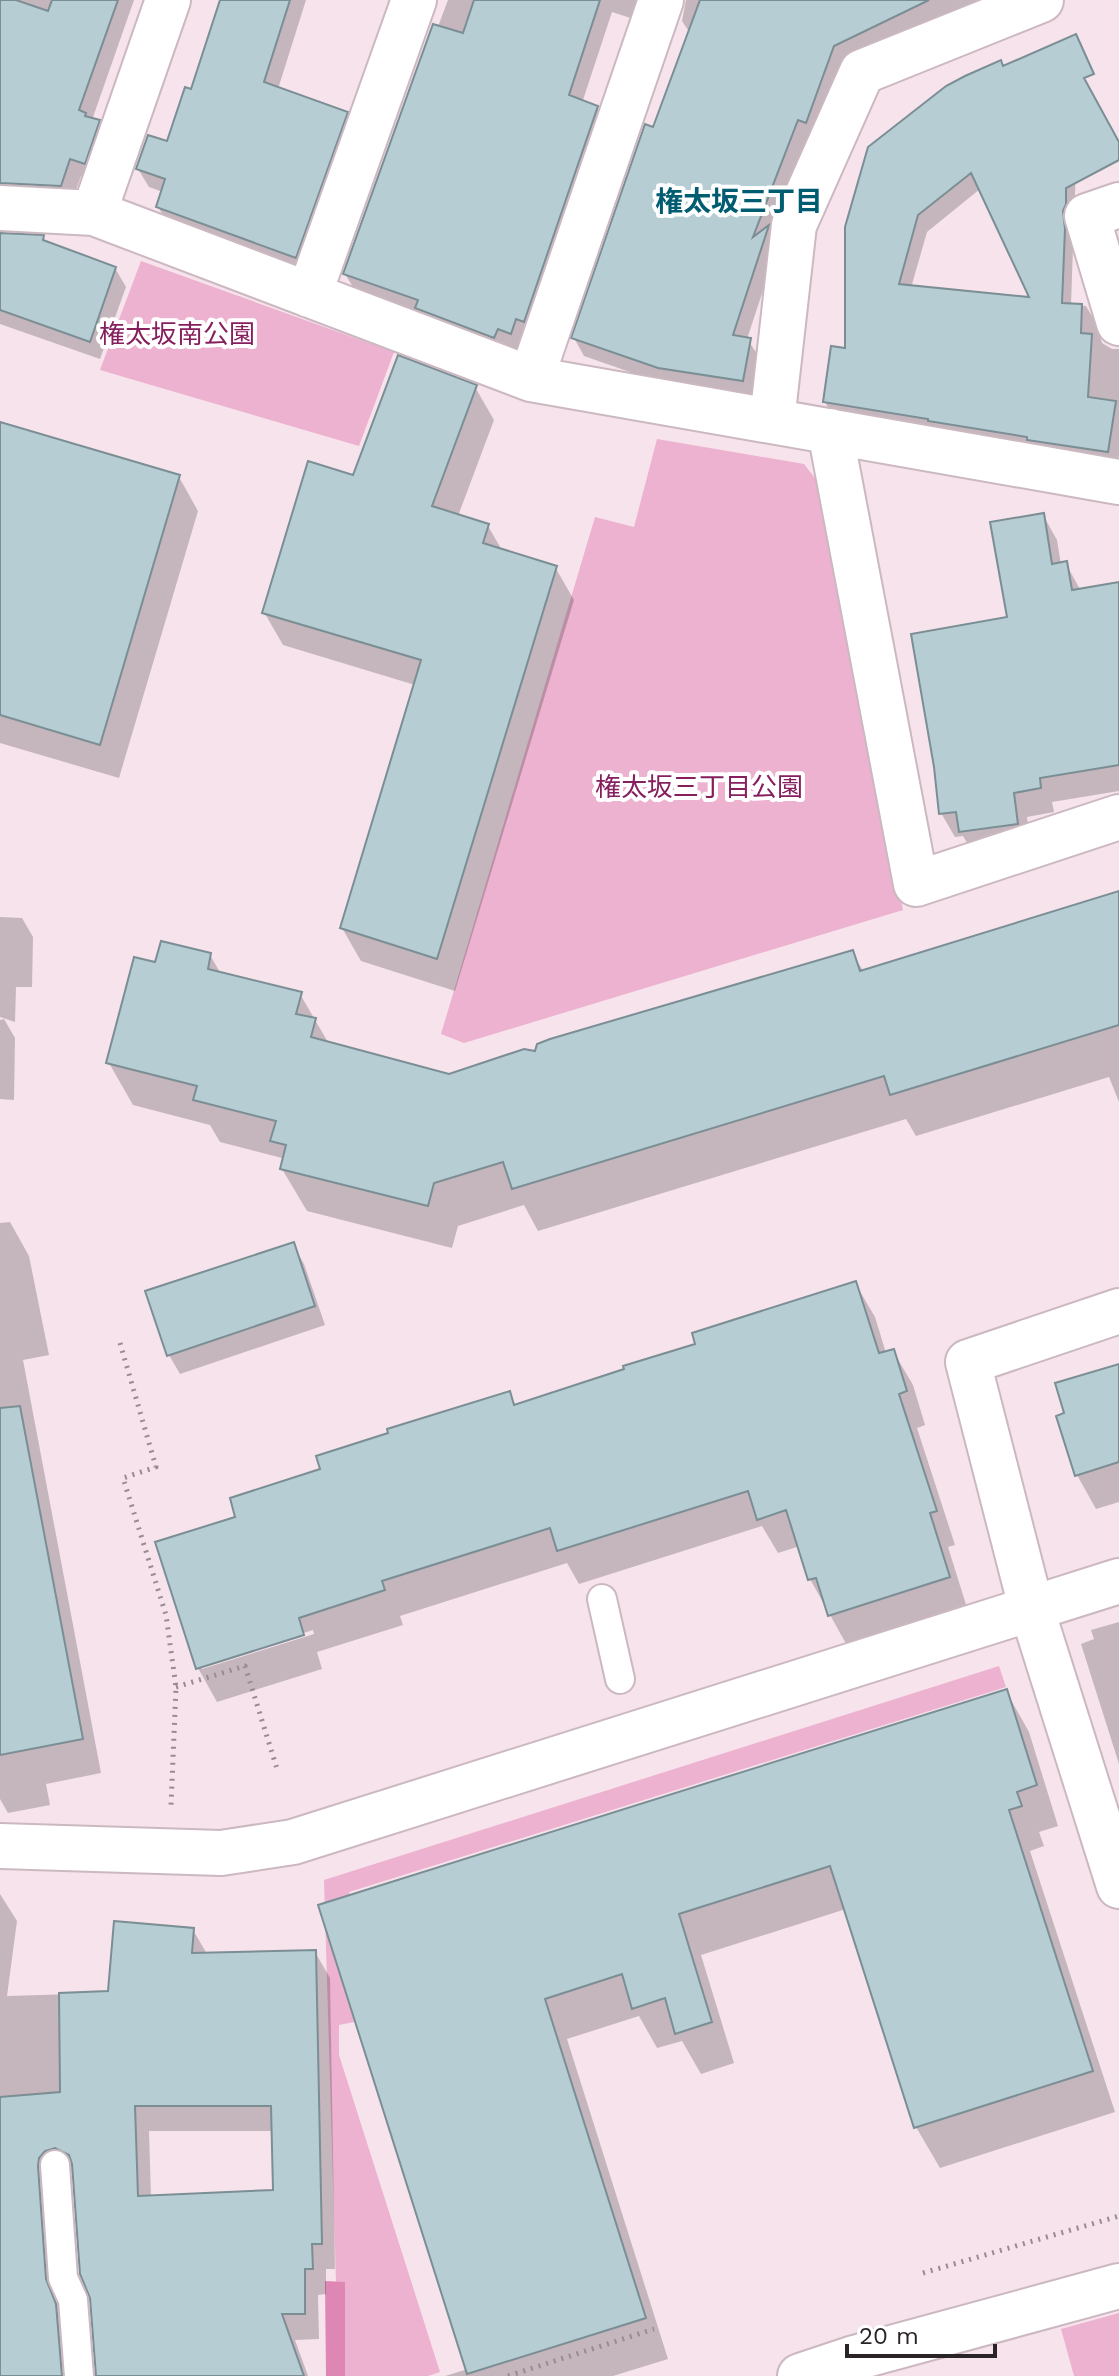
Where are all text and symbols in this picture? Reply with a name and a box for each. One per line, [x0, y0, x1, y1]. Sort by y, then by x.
district label: 権太坂三丁目 [655, 185, 823, 218]
park label: 権太坂南公園 [99, 319, 255, 349]
park label: 権太坂三丁目公園 [595, 772, 803, 802]
scale bar [847, 2308, 995, 2358]
text: 20 m [859, 2322, 919, 2350]

